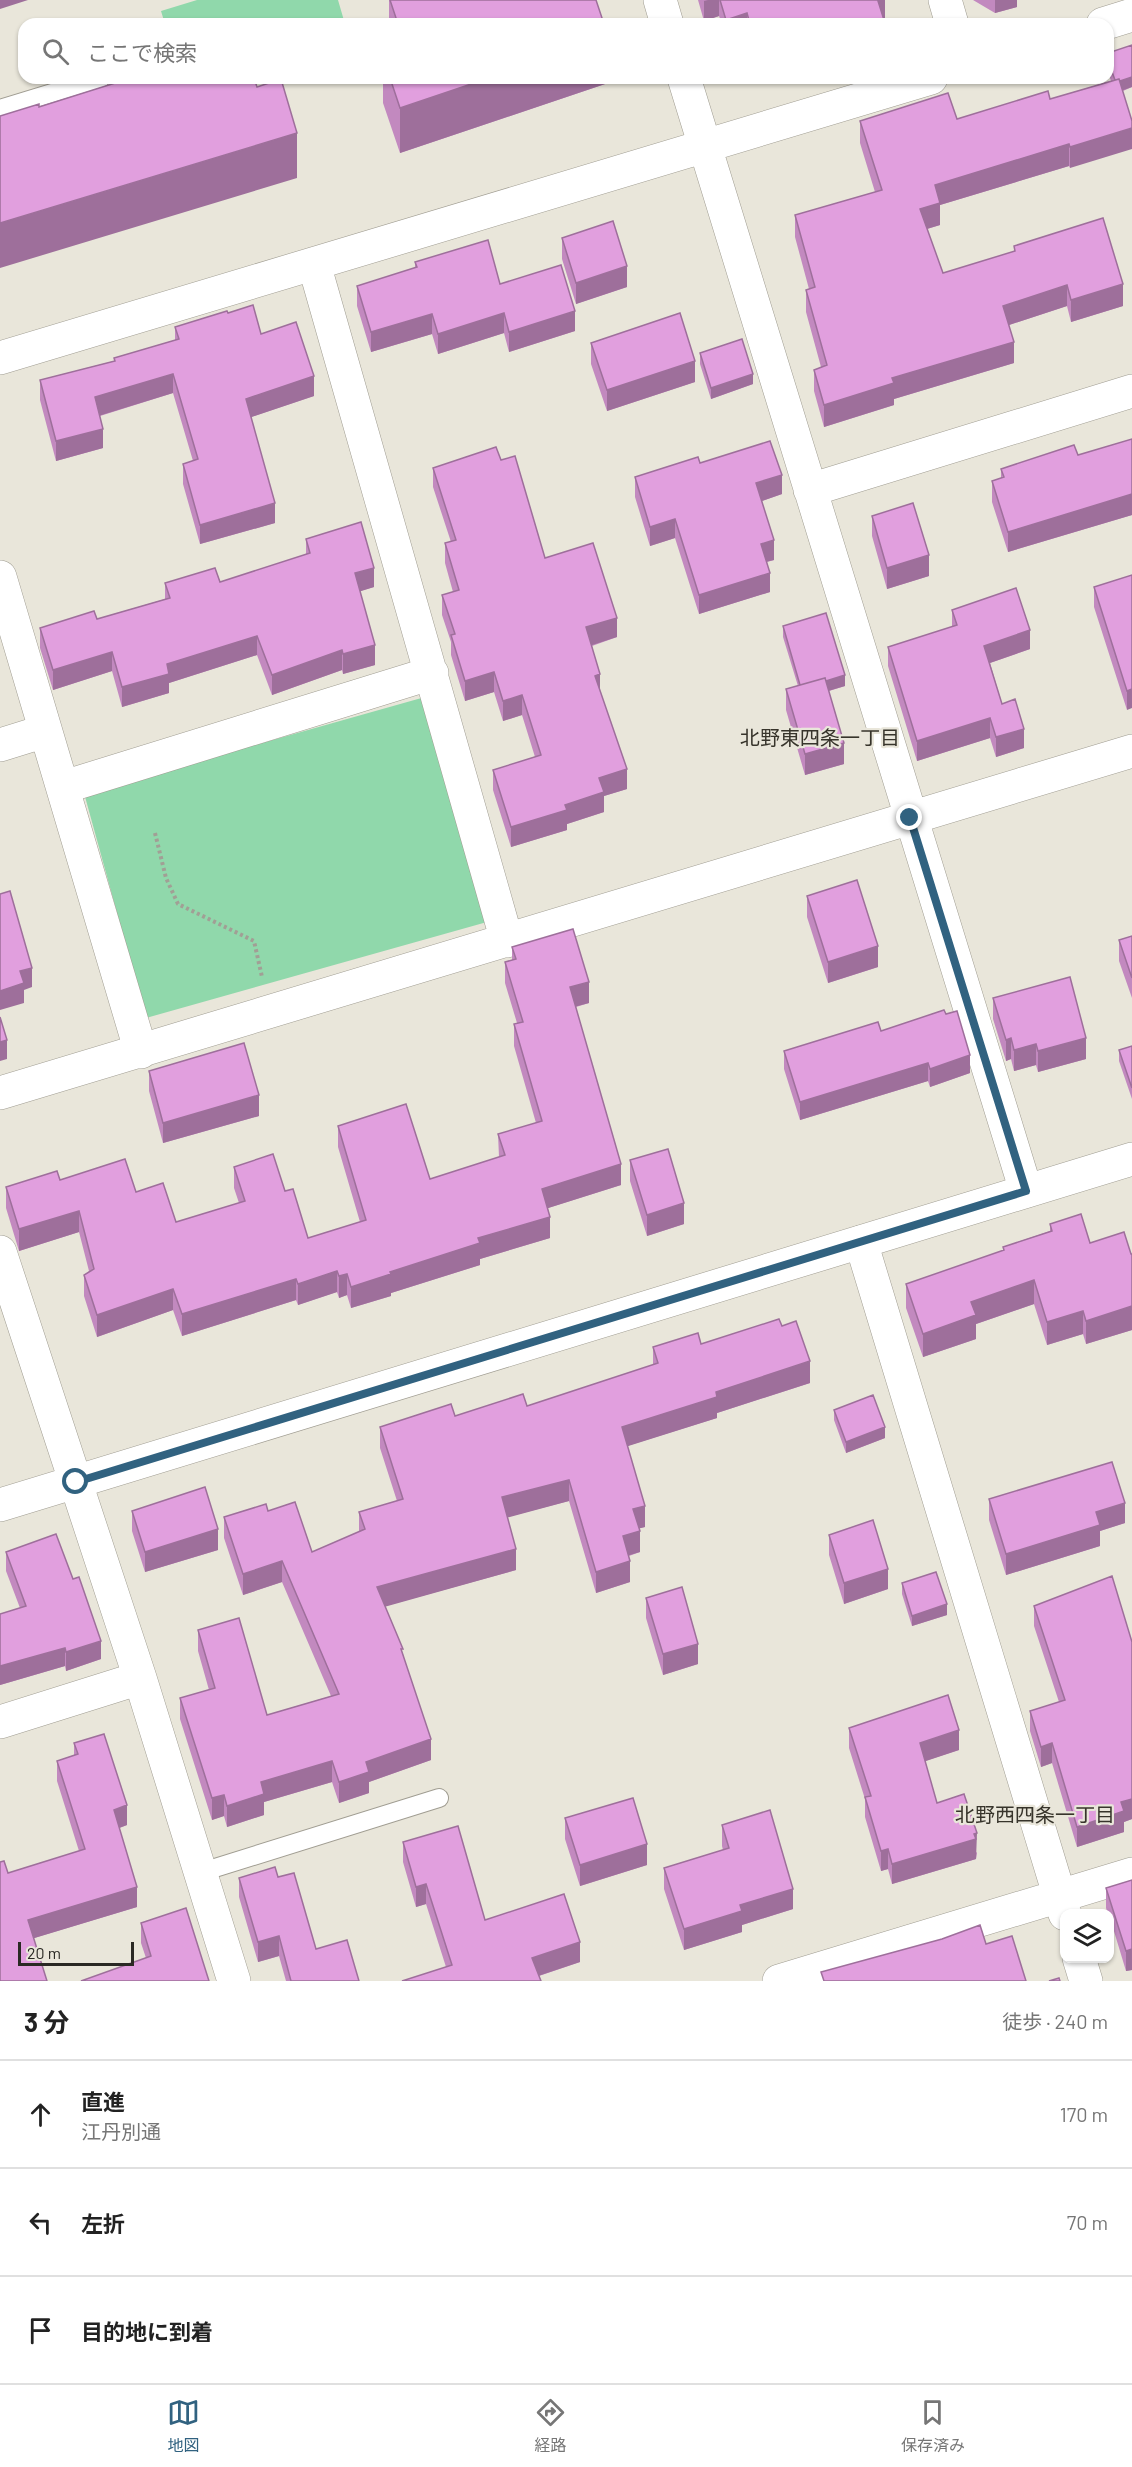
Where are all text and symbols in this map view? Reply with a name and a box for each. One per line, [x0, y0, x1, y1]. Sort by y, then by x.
search box [18, 18, 1114, 84]
icon: search [39, 35, 72, 68]
text: ここで検索 [87, 39, 197, 65]
district label: 北野東四条一丁目 [740, 725, 900, 749]
route end [896, 804, 922, 830]
route start [62, 1468, 88, 1494]
district label: 北野西四条一丁目 [955, 1802, 1115, 1826]
map controls [1060, 1909, 1114, 1963]
button: layers [1060, 1909, 1114, 1963]
scale bar [18, 1939, 134, 1966]
text: 20 m [27, 1943, 61, 1962]
text: 3 分 [24, 2006, 69, 2037]
text: 徒歩 · 240 m [1002, 2009, 1108, 2033]
text: 直進 [81, 2088, 125, 2114]
icon: ahead [24, 2098, 57, 2131]
text: 170 m [1060, 2102, 1108, 2126]
text: 江丹別通 [81, 2119, 161, 2143]
icon: left [24, 2206, 57, 2239]
text: 左折 [81, 2210, 125, 2236]
text: 70 m [1067, 2210, 1108, 2234]
icon: arrive [24, 2314, 57, 2347]
text: 目的地に到着 [81, 2318, 213, 2344]
tab: 地図 [167, 2396, 200, 2456]
tab: 経路 [534, 2396, 567, 2456]
tab: 保存済み [901, 2396, 965, 2456]

